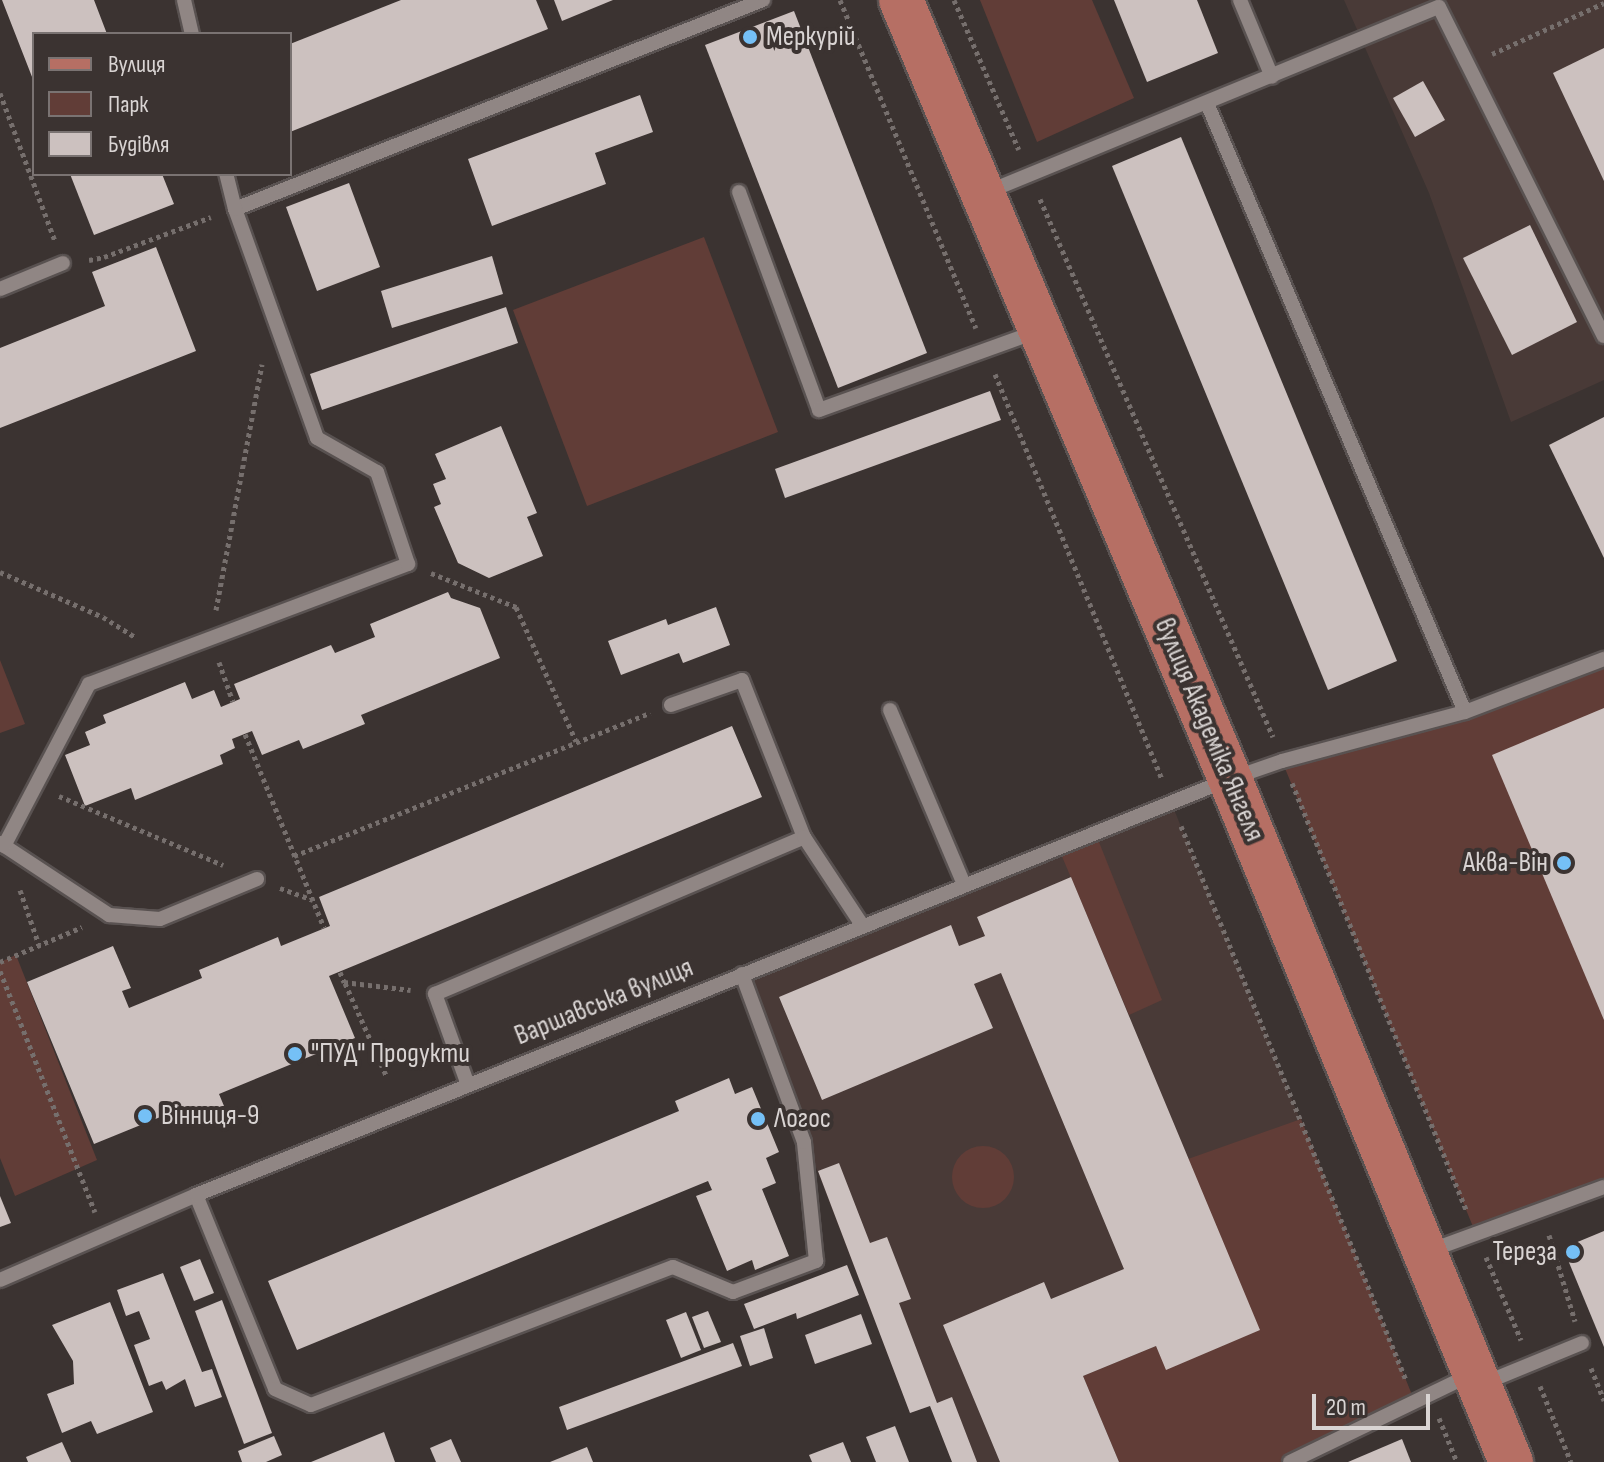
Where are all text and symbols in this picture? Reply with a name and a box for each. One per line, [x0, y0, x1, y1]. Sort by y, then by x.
place label: Меркурій [766, 20, 855, 54]
marker: Меркурій [741, 28, 759, 46]
legend [32, 32, 292, 176]
text: Вулиця [108, 50, 166, 79]
text: Парк [108, 90, 148, 119]
text: Будівля [108, 130, 169, 159]
street label: вулиця Академіка Янгеля [1147, 613, 1271, 847]
place label: Аква-Він [1463, 846, 1548, 880]
marker: Аква-Він [1555, 854, 1573, 872]
street label: Варшавська вулиця [510, 951, 698, 1053]
place label: "ПУД" Продукти [311, 1037, 470, 1071]
marker: "ПУД" Продукти [286, 1045, 304, 1063]
place label: Вінниця-9 [161, 1099, 259, 1133]
place label: Логос [774, 1102, 831, 1136]
marker: Вінниця-9 [136, 1107, 154, 1125]
marker: Логос [749, 1110, 767, 1128]
place label: Тереза [1493, 1235, 1557, 1269]
marker: Тереза [1564, 1243, 1582, 1261]
scale bar [1316, 1378, 1434, 1428]
text: 20 m [1326, 1393, 1366, 1422]

